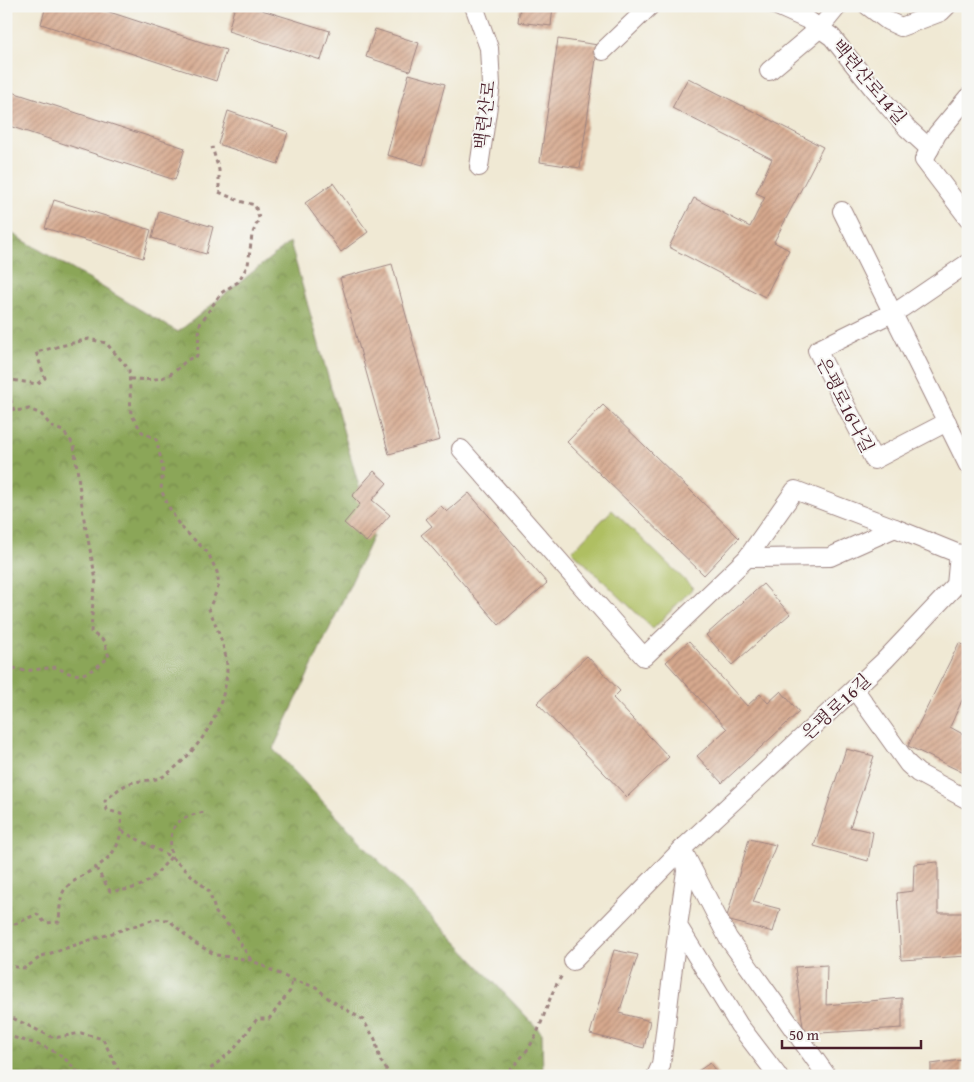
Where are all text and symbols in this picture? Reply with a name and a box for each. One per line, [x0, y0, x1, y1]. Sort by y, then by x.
street label: 백련산로14길 [826, 33, 913, 130]
street label: 백련산로 [467, 79, 502, 151]
street label: 은평로16나길 [810, 352, 881, 457]
street label: 은평로16길 [795, 667, 877, 746]
scale bar [782, 1017, 920, 1049]
text: 50 m [789, 1024, 820, 1045]

